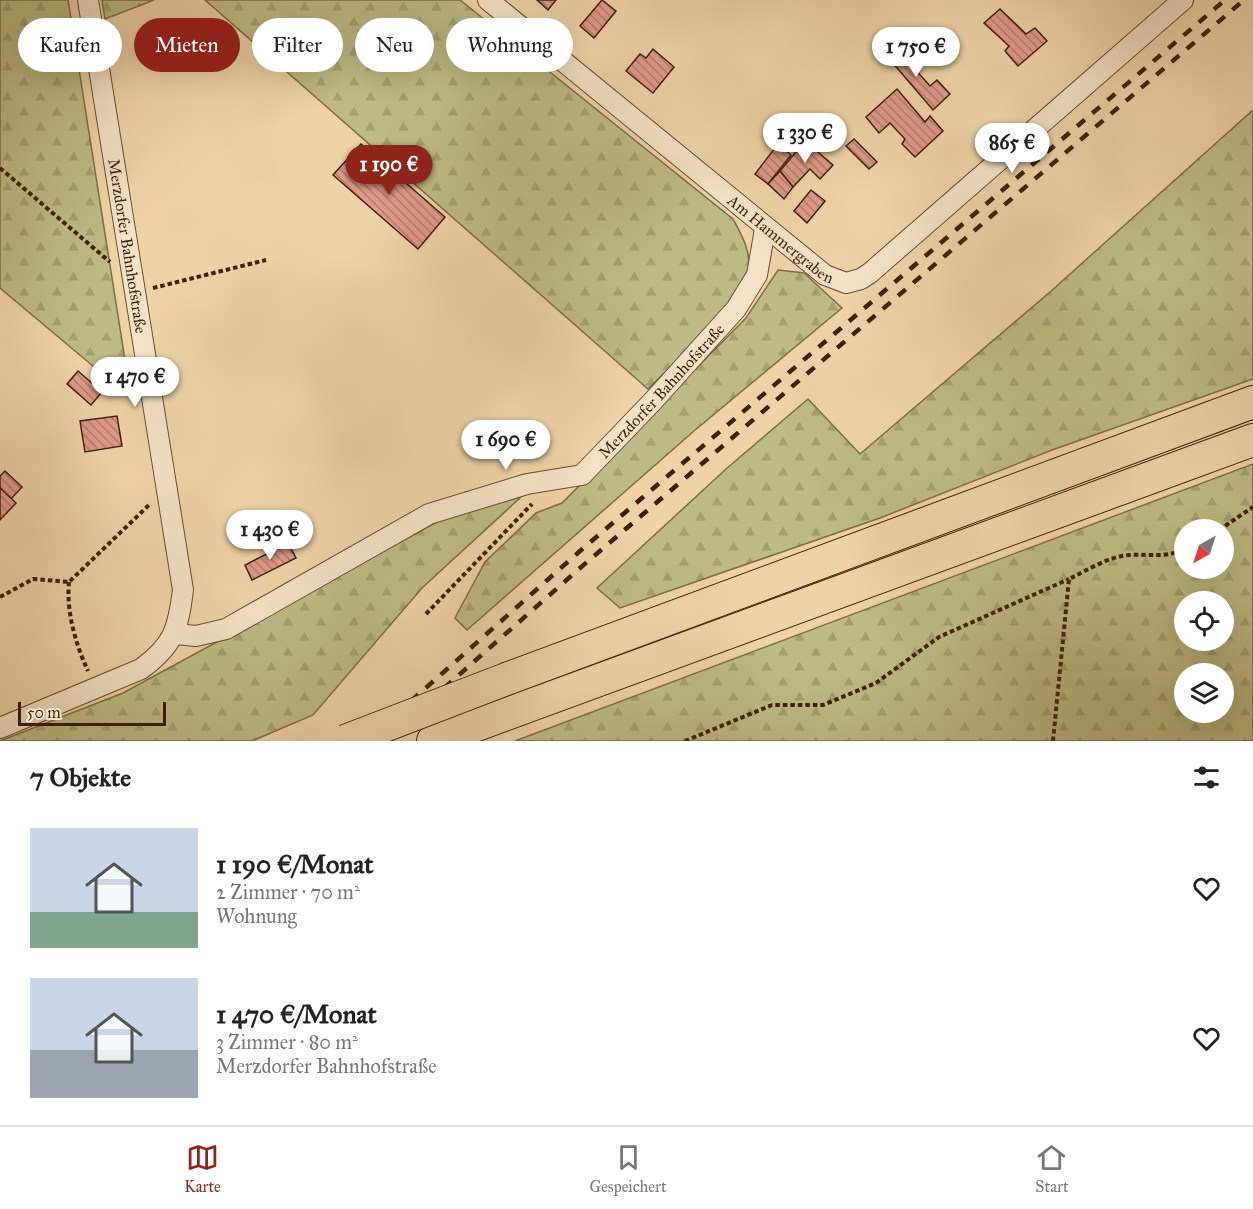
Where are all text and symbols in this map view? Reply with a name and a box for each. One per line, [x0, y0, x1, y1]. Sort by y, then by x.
chip: Kaufen [18, 18, 122, 72]
chip: Mieten [134, 18, 240, 72]
chip: Filter [252, 18, 343, 72]
chip: Neu [355, 18, 434, 72]
chip: Wohnung [446, 18, 573, 72]
pin: 1 750 € [861, 27, 971, 78]
text: 1 750 € [886, 34, 946, 58]
pin: 1 330 € [750, 113, 860, 164]
text: 1 330 € [777, 120, 833, 144]
pin: 865 € [970, 123, 1054, 174]
text: 865 € [989, 130, 1035, 154]
pin: 1 190 € [334, 145, 444, 196]
text: 1 190 € [360, 152, 418, 176]
street label: Merzdorfer Bahnhofstraße [104, 157, 151, 335]
street label: Am Hammergraben [723, 190, 837, 288]
street label: Merzdorfer Bahnhofstraße [594, 320, 728, 462]
pin: 1 470 € [80, 357, 190, 408]
text: 1 470 € [104, 364, 166, 388]
pin: 1 690 € [451, 420, 561, 471]
text: 1 690 € [475, 427, 537, 451]
pin: 1 430 € [215, 510, 325, 561]
text: 1 430 € [240, 517, 300, 541]
north arrow [1174, 519, 1234, 579]
map controls [1174, 519, 1234, 723]
button: locate [1174, 591, 1234, 651]
button: layers [1174, 663, 1234, 723]
scale bar [18, 699, 166, 726]
text: 50 m [27, 703, 61, 722]
text: 7 Objekte [30, 761, 131, 793]
icon: filters [1190, 761, 1223, 794]
text: 1 190 €/Monat [216, 848, 373, 880]
icon: home [78, 852, 150, 924]
icon: heart [1190, 872, 1223, 905]
text: 2 Zimmer · 70 m² [216, 880, 360, 904]
text: Wohnung [216, 904, 297, 928]
text: 1 470 €/Monat [216, 998, 377, 1030]
icon: home [78, 1002, 150, 1074]
icon: heart [1190, 1022, 1223, 1055]
text: 3 Zimmer · 80 m² [216, 1030, 358, 1054]
text: Merzdorfer Bahnhofstraße [216, 1054, 436, 1078]
tab: Karte [184, 1141, 221, 1196]
tab: Gespeichert [589, 1141, 667, 1196]
tab: Start [1035, 1141, 1069, 1196]

